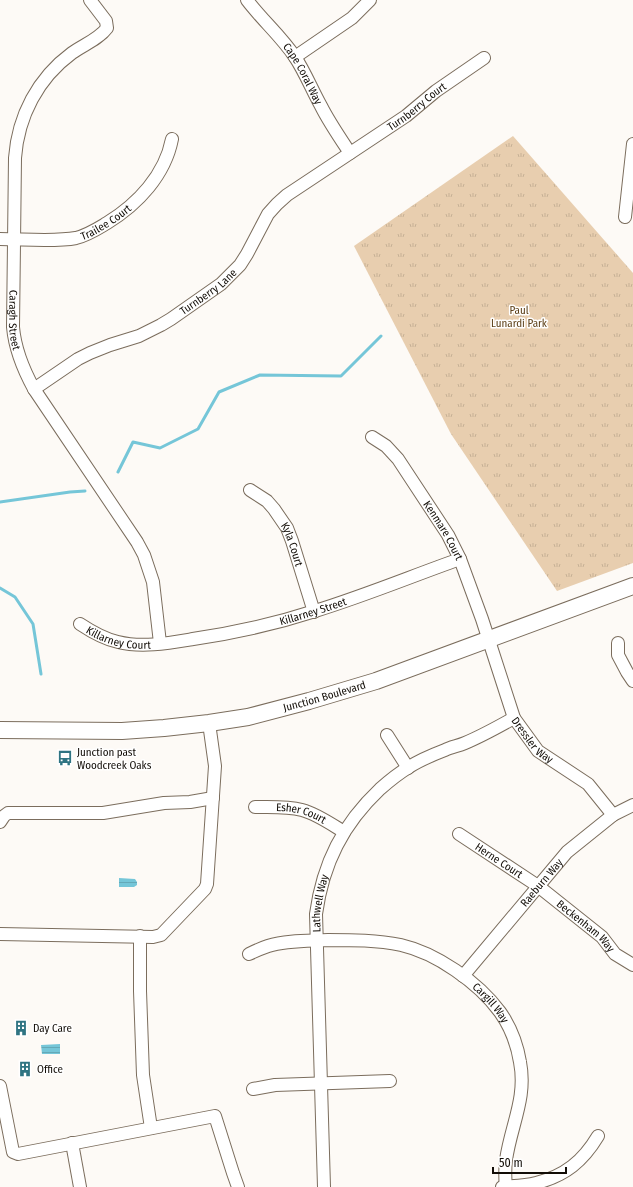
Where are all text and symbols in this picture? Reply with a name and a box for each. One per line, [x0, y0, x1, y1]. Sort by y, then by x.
street label: Cape Coral Way [280, 41, 325, 107]
street label: Turnberry Court [385, 80, 449, 134]
street label: Trailee Court [79, 202, 134, 243]
street label: Turnberry Lane [178, 266, 239, 318]
street label: Caragh Street [6, 290, 23, 352]
park label: Paul Lunardi Park [491, 304, 548, 330]
street label: Kenmare Court [420, 499, 466, 563]
street label: Kyla Court [278, 520, 306, 568]
street label: Killarney Street [278, 595, 349, 628]
street label: Killarney Court [84, 624, 152, 652]
street label: Junction Boulevard [282, 678, 367, 715]
street label: Dressler Way [508, 715, 555, 766]
place label: Junction past Woodcreek Oaks [77, 746, 152, 772]
bus stop icon: Junction past Woodcreek Oaks [56, 749, 74, 767]
street label: Esher Court [276, 801, 329, 827]
street label: Herne Court [473, 840, 525, 881]
street label: Raeburn Way [518, 856, 566, 909]
street label: Lathwell Way [310, 873, 331, 933]
street label: Beckenham Way [554, 898, 617, 955]
street label: Cargill Way [470, 980, 511, 1025]
building icon: Day Care [12, 1019, 30, 1037]
place label: Day Care [33, 1022, 72, 1035]
building icon: Office [16, 1060, 34, 1078]
place label: Office [37, 1063, 63, 1076]
scale bar [493, 1149, 566, 1175]
text: 50 m [499, 1156, 523, 1170]

